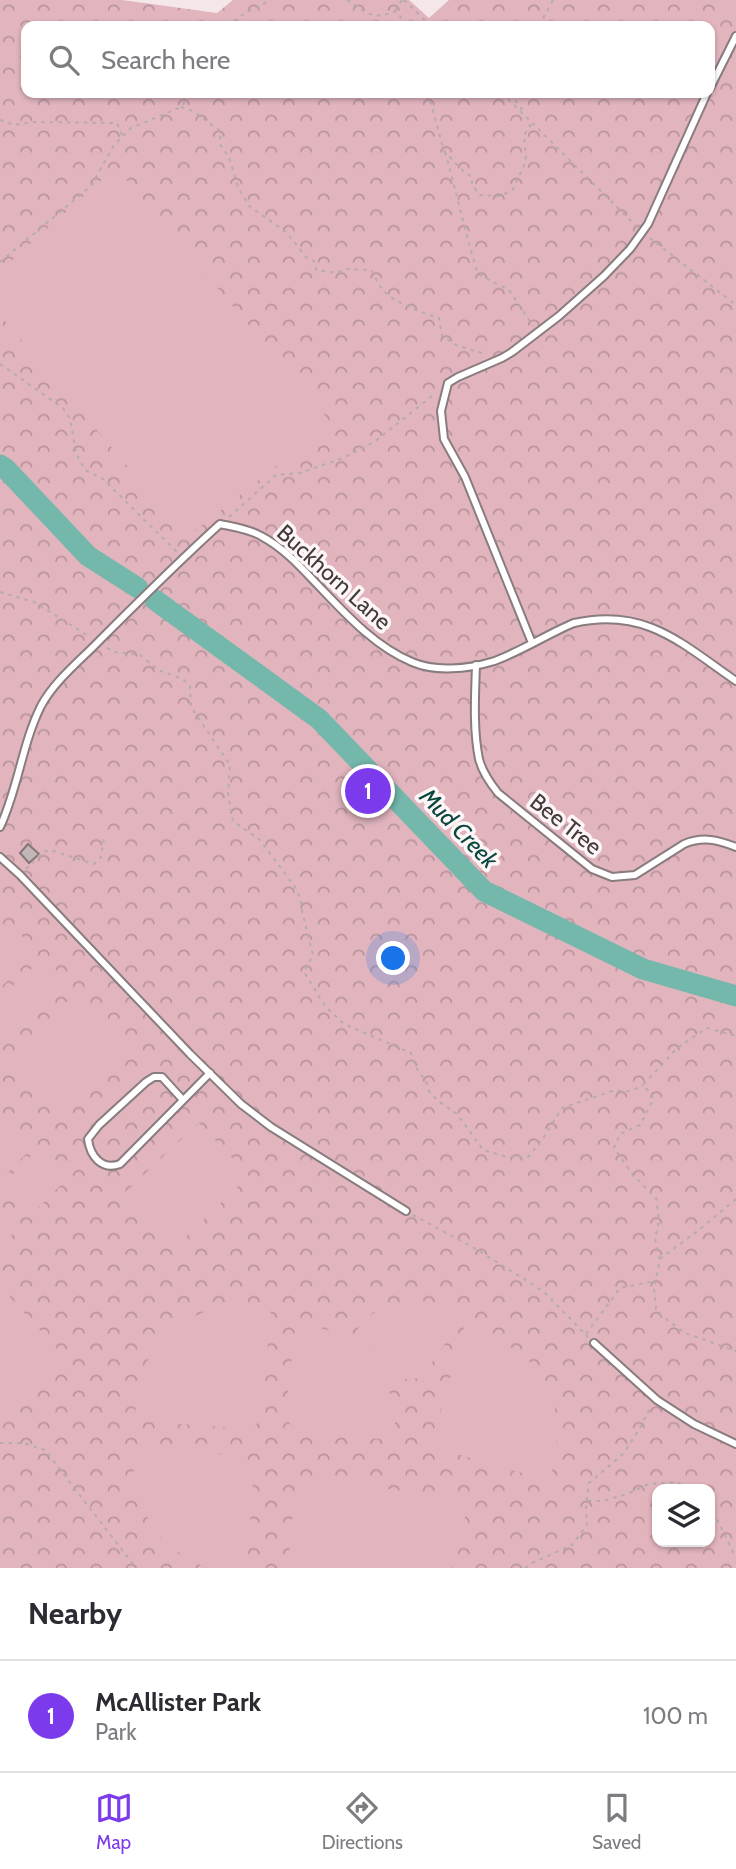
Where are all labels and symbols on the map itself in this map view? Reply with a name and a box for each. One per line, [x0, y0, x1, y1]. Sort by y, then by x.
street label: Buckhorn Lane [271, 518, 397, 636]
pin: 1 [345, 765, 391, 817]
water label: Mud Creek [413, 781, 505, 875]
street label: Bee Tree [525, 787, 608, 861]
your location [376, 941, 410, 975]

